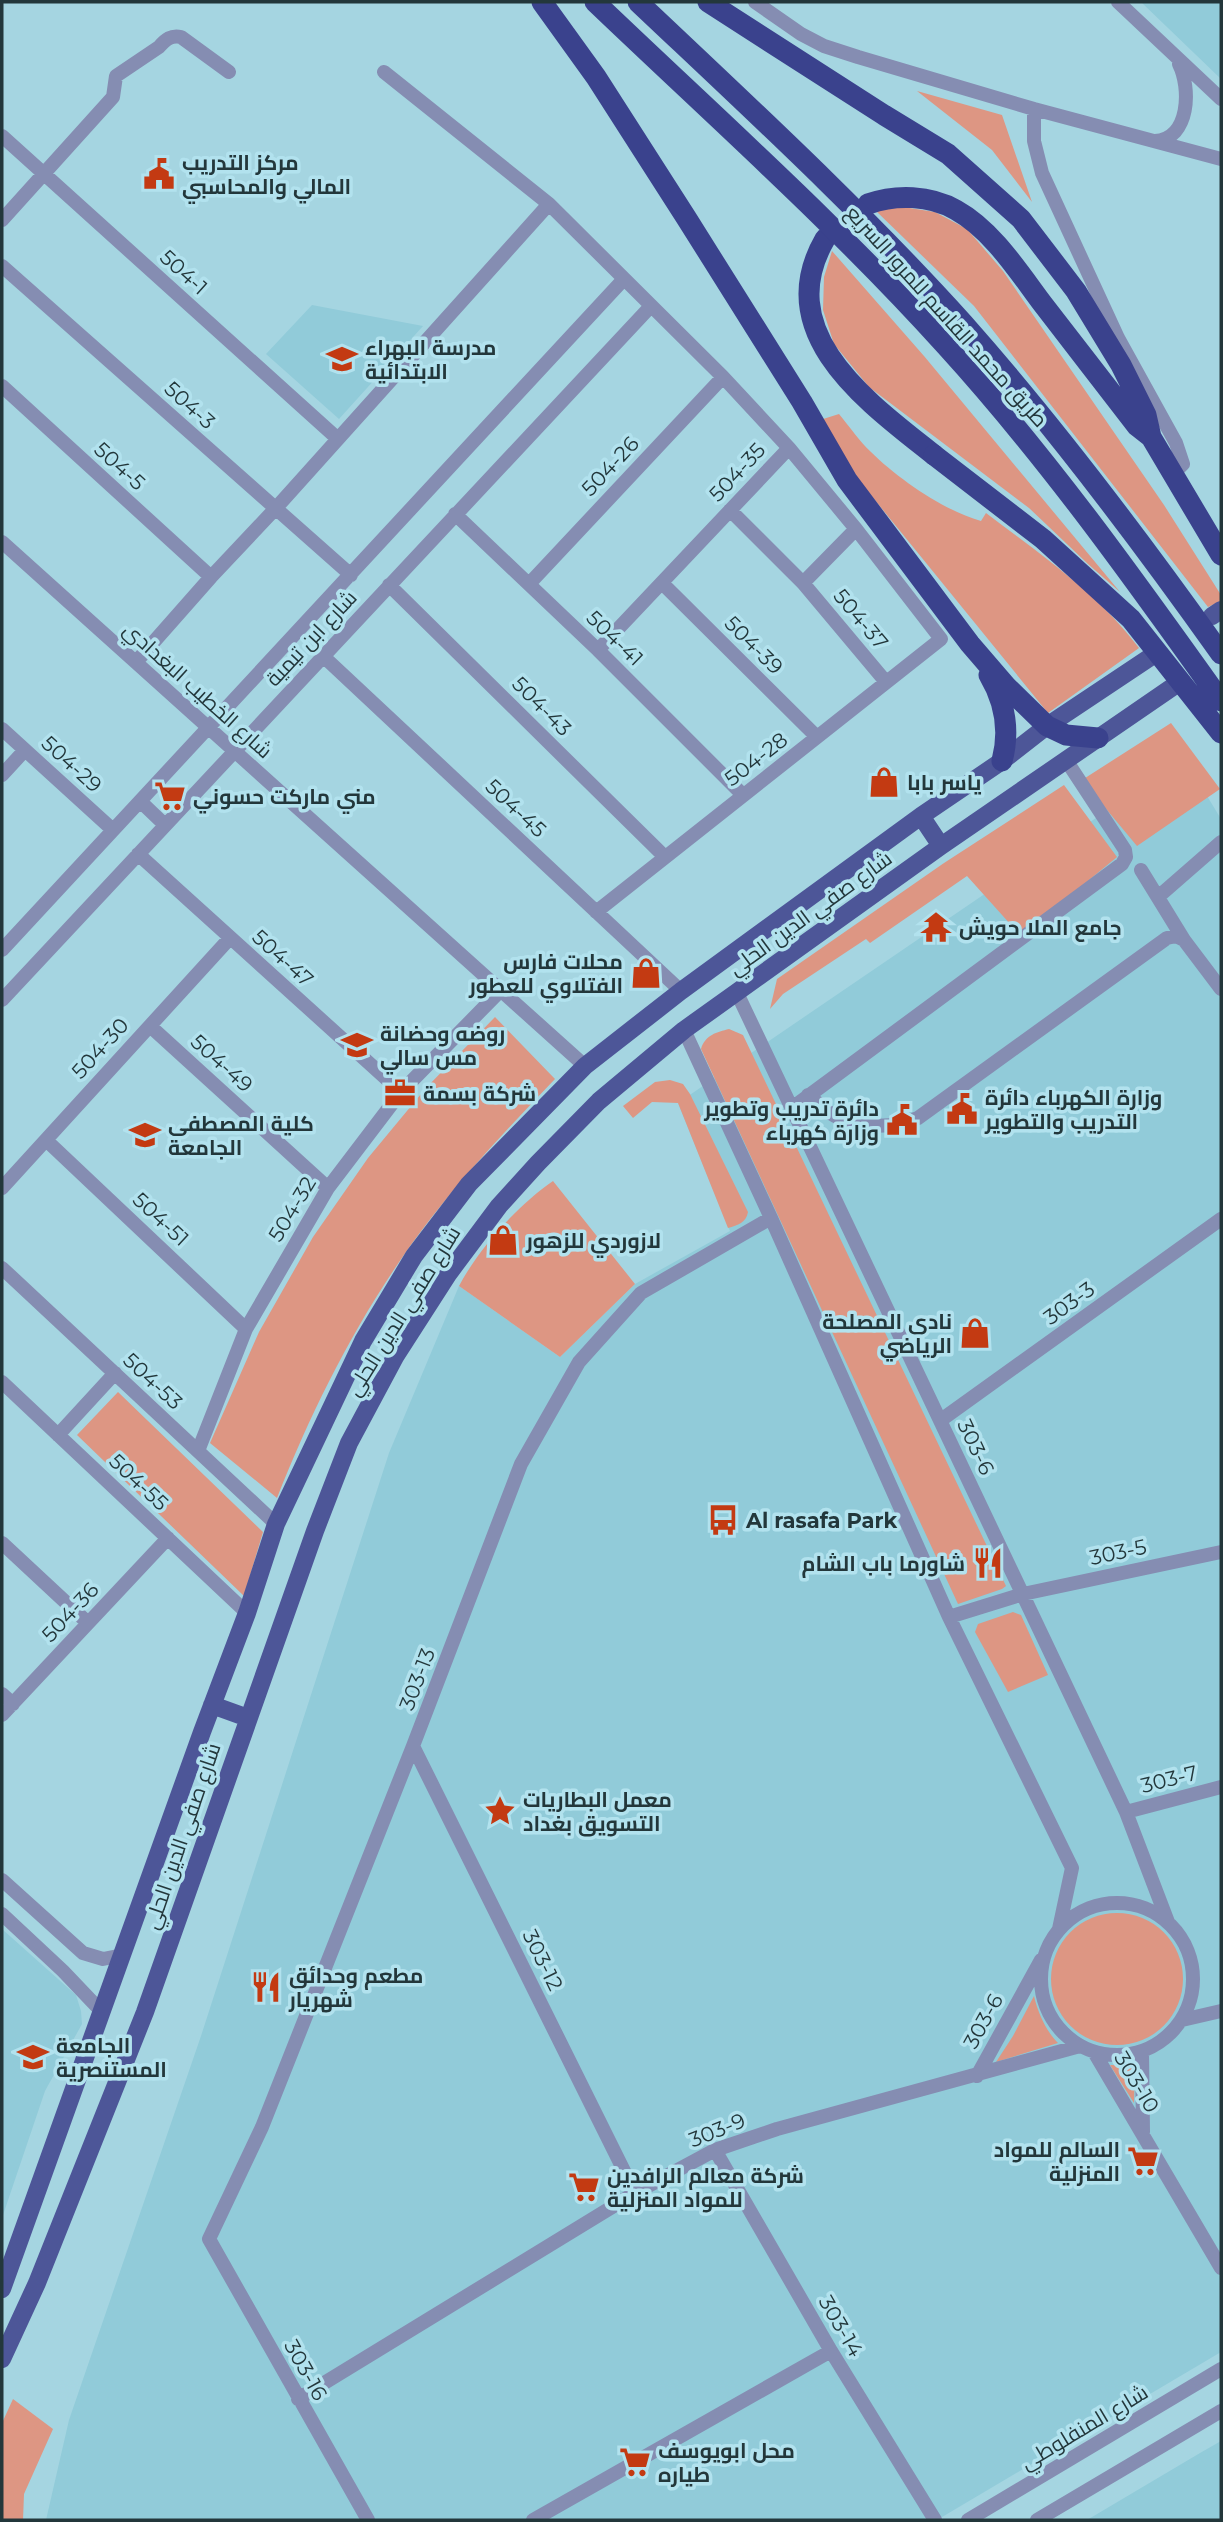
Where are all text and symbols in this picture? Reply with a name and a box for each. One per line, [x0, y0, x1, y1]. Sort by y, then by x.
place label: مركز التدريب المالي والمحاسبي [182, 150, 351, 204]
public building icon: مركز التدريب المالي والمحاسبي [142, 157, 176, 191]
street label: طريق محمد القاسم للمرور السريع [839, 200, 1053, 433]
street label: 504-1 [155, 244, 213, 300]
place label: مدرسة البهراء الابتدائية [365, 335, 496, 384]
school or university icon: مدرسة البهراء الابتدائية [325, 342, 359, 376]
street label: 504-3 [160, 376, 220, 434]
street label: 504-26 [576, 431, 644, 501]
street label: 504-5 [89, 437, 151, 495]
street label: 504-35 [704, 437, 770, 506]
street label: 504-37 [828, 584, 894, 654]
street label: شارع ابن تيمية [260, 585, 363, 692]
street label: 504-41 [581, 605, 649, 671]
street label: 504-39 [720, 611, 788, 679]
street label: شارع الخطيب البغدادي [116, 617, 278, 766]
street label: 504-43 [507, 671, 577, 741]
street label: 504-28 [720, 727, 792, 791]
street label: 504-29 [37, 730, 107, 798]
shop icon: ياسر بابا [867, 765, 901, 799]
place label: ياسر بابا [907, 770, 982, 795]
street label: 504-45 [480, 774, 552, 842]
supermarket icon: مني ماركت حسوني [153, 779, 187, 813]
place label: مني ماركت حسوني [193, 784, 376, 814]
street label: شارع صفي الدين الحلي [724, 845, 899, 984]
temple icon: جامع الملا حويش [919, 910, 953, 944]
place label: جامع الملا حويش [959, 915, 1122, 942]
street label: 504-47 [247, 924, 319, 992]
place label: محلات فارس الفتلاوي للعطور [468, 949, 623, 1003]
shop icon: محلات فارس الفتلاوي للعطور [629, 956, 663, 990]
street label: 504-30 [66, 1012, 134, 1084]
place label: روضه وحضانة مس سالي [380, 1021, 505, 1075]
school or university icon: روضه وحضانة مس سالي [340, 1028, 374, 1062]
street label: 504-49 [186, 1029, 258, 1097]
office icon: شركة بسمة [383, 1076, 417, 1110]
place label: شركة بسمة [423, 1081, 536, 1106]
place label: وزارة الكهرباء دائرة التدريب والتطوير [984, 1085, 1162, 1135]
public building icon: وزارة الكهرباء دائرة التدريب والتطوير [945, 1092, 979, 1126]
place label: دائرة تدريب وتطوير وزارة كهرباء [703, 1096, 879, 1146]
public building icon: دائرة تدريب وتطوير وزارة كهرباء [885, 1103, 919, 1137]
place label: كلية المصطفى الجامعة [168, 1111, 314, 1160]
school or university icon: كلية المصطفى الجامعة [128, 1118, 162, 1152]
street label: 504-32 [263, 1172, 321, 1246]
street label: 504-51 [128, 1187, 194, 1251]
street label: شارع صفي الدين الحلي [341, 1221, 469, 1403]
shop icon: لازوردي للزهور [486, 1223, 520, 1257]
place label: لازوردي للزهور [525, 1228, 661, 1258]
street label: 303-3 [1039, 1276, 1099, 1330]
place label: نادي المصلحة الرياضي [822, 1309, 952, 1362]
shop icon: نادي المصلحة الرياضي [958, 1316, 992, 1350]
street label: 504-53 [118, 1347, 188, 1415]
street label: 303-6 [952, 1415, 1000, 1479]
street label: 504-55 [104, 1448, 174, 1516]
bus stop icon: Al rasafa Park [706, 1503, 740, 1537]
place label: Al rasafa Park [745, 1508, 897, 1533]
street label: 303-5 [1087, 1534, 1149, 1570]
restaurant icon: شاورما باب الشام [971, 1546, 1005, 1580]
place label: شاورما باب الشام [802, 1551, 965, 1578]
street label: 504-36 [36, 1577, 104, 1647]
street label: 303-13 [394, 1644, 440, 1714]
street label: شارع صفي الدين الحلي [138, 1739, 229, 1934]
street label: 303-7 [1138, 1760, 1200, 1798]
place label: معمل البطاريات التسويق بغداد [523, 1787, 672, 1837]
place icon: معمل البطاريات التسويق بغداد [483, 1794, 517, 1828]
street label: 303-12 [518, 1926, 568, 1995]
place label: مطعم وحدائق شهريار [288, 1963, 423, 2013]
restaurant icon: مطعم وحدائق شهريار [249, 1970, 283, 2004]
street label: 303-6 [958, 1989, 1008, 2053]
place label: الجامعة المستنصرية [56, 2033, 167, 2082]
school or university icon: الجامعة المستنصرية [16, 2040, 50, 2074]
street label: 303-10 [1109, 2047, 1165, 2117]
street label: 303-9 [685, 2108, 749, 2152]
place label: السالم للمواد المنزلية [994, 2137, 1120, 2186]
supermarket icon: السالم للمواد المنزلية [1126, 2144, 1160, 2178]
place label: شركة معالم الرافدين للمواد المنزلية [607, 2163, 804, 2213]
supermarket icon: شركة معالم الرافدين للمواد المنزلية [567, 2170, 601, 2204]
street label: 303-14 [814, 2291, 869, 2361]
street label: 303-16 [279, 2335, 333, 2405]
street label: شارع المنفلوطي [1016, 2379, 1154, 2478]
place label: محل ابويوسف طياره [658, 2438, 795, 2487]
supermarket icon: محل ابويوسف طياره [618, 2445, 652, 2479]

